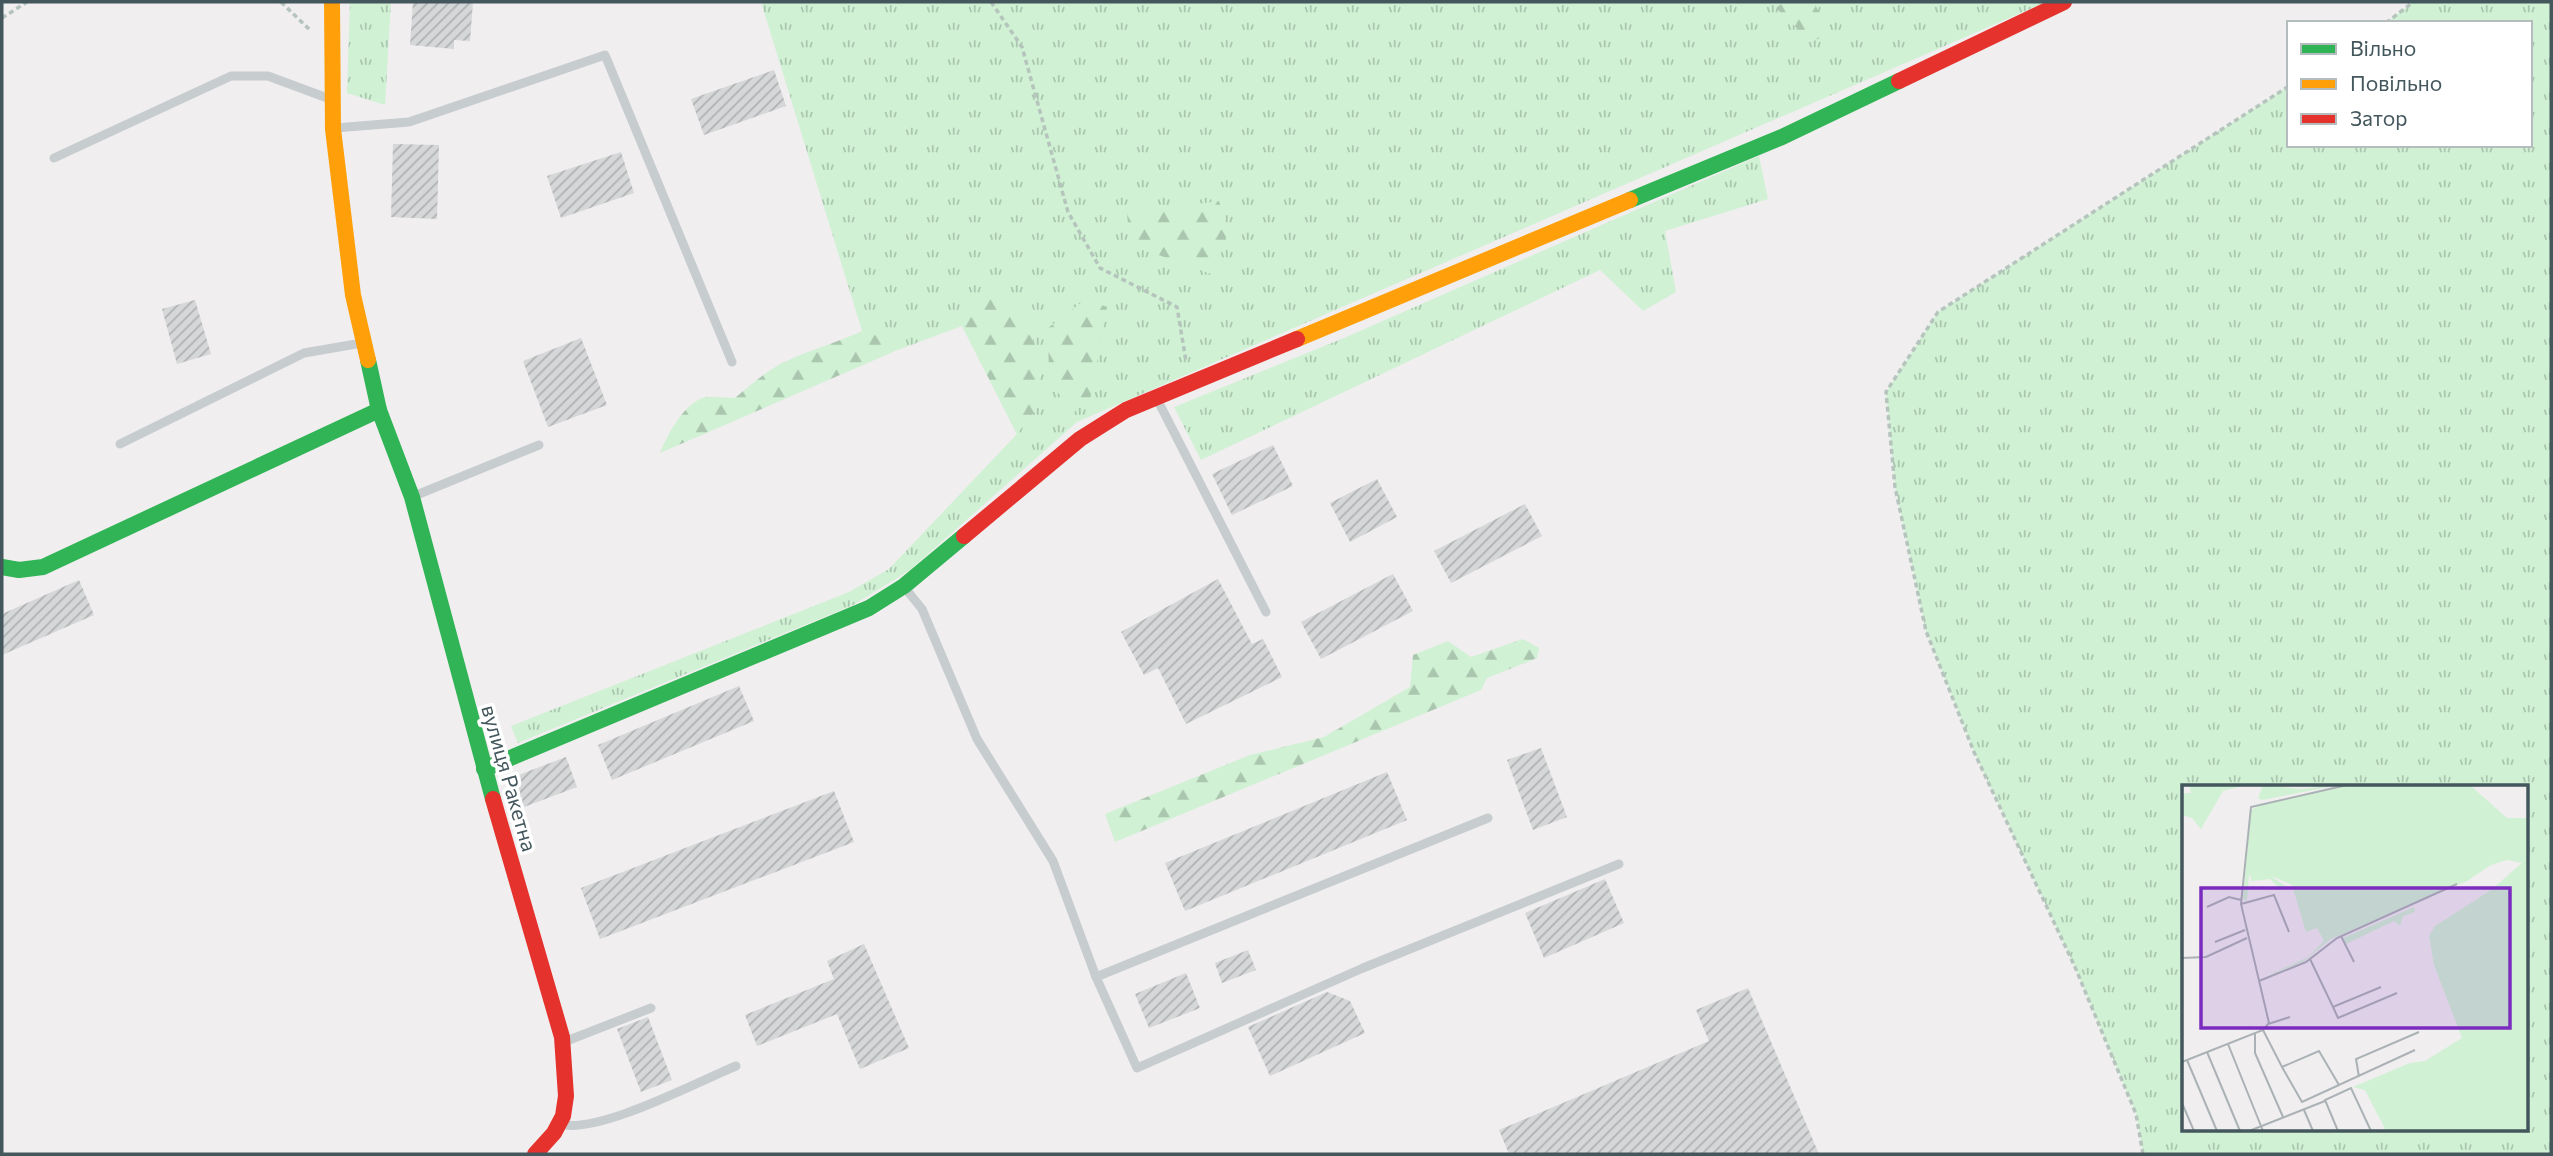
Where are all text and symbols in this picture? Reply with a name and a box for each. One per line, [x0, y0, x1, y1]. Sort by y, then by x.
legend [2287, 21, 2532, 147]
text: Вільно [2350, 35, 2416, 60]
text: Повільно [2350, 70, 2442, 95]
text: Затор [2350, 105, 2407, 130]
street label: вулиця Ракетна [477, 702, 543, 854]
inset map [2182, 785, 2528, 1132]

